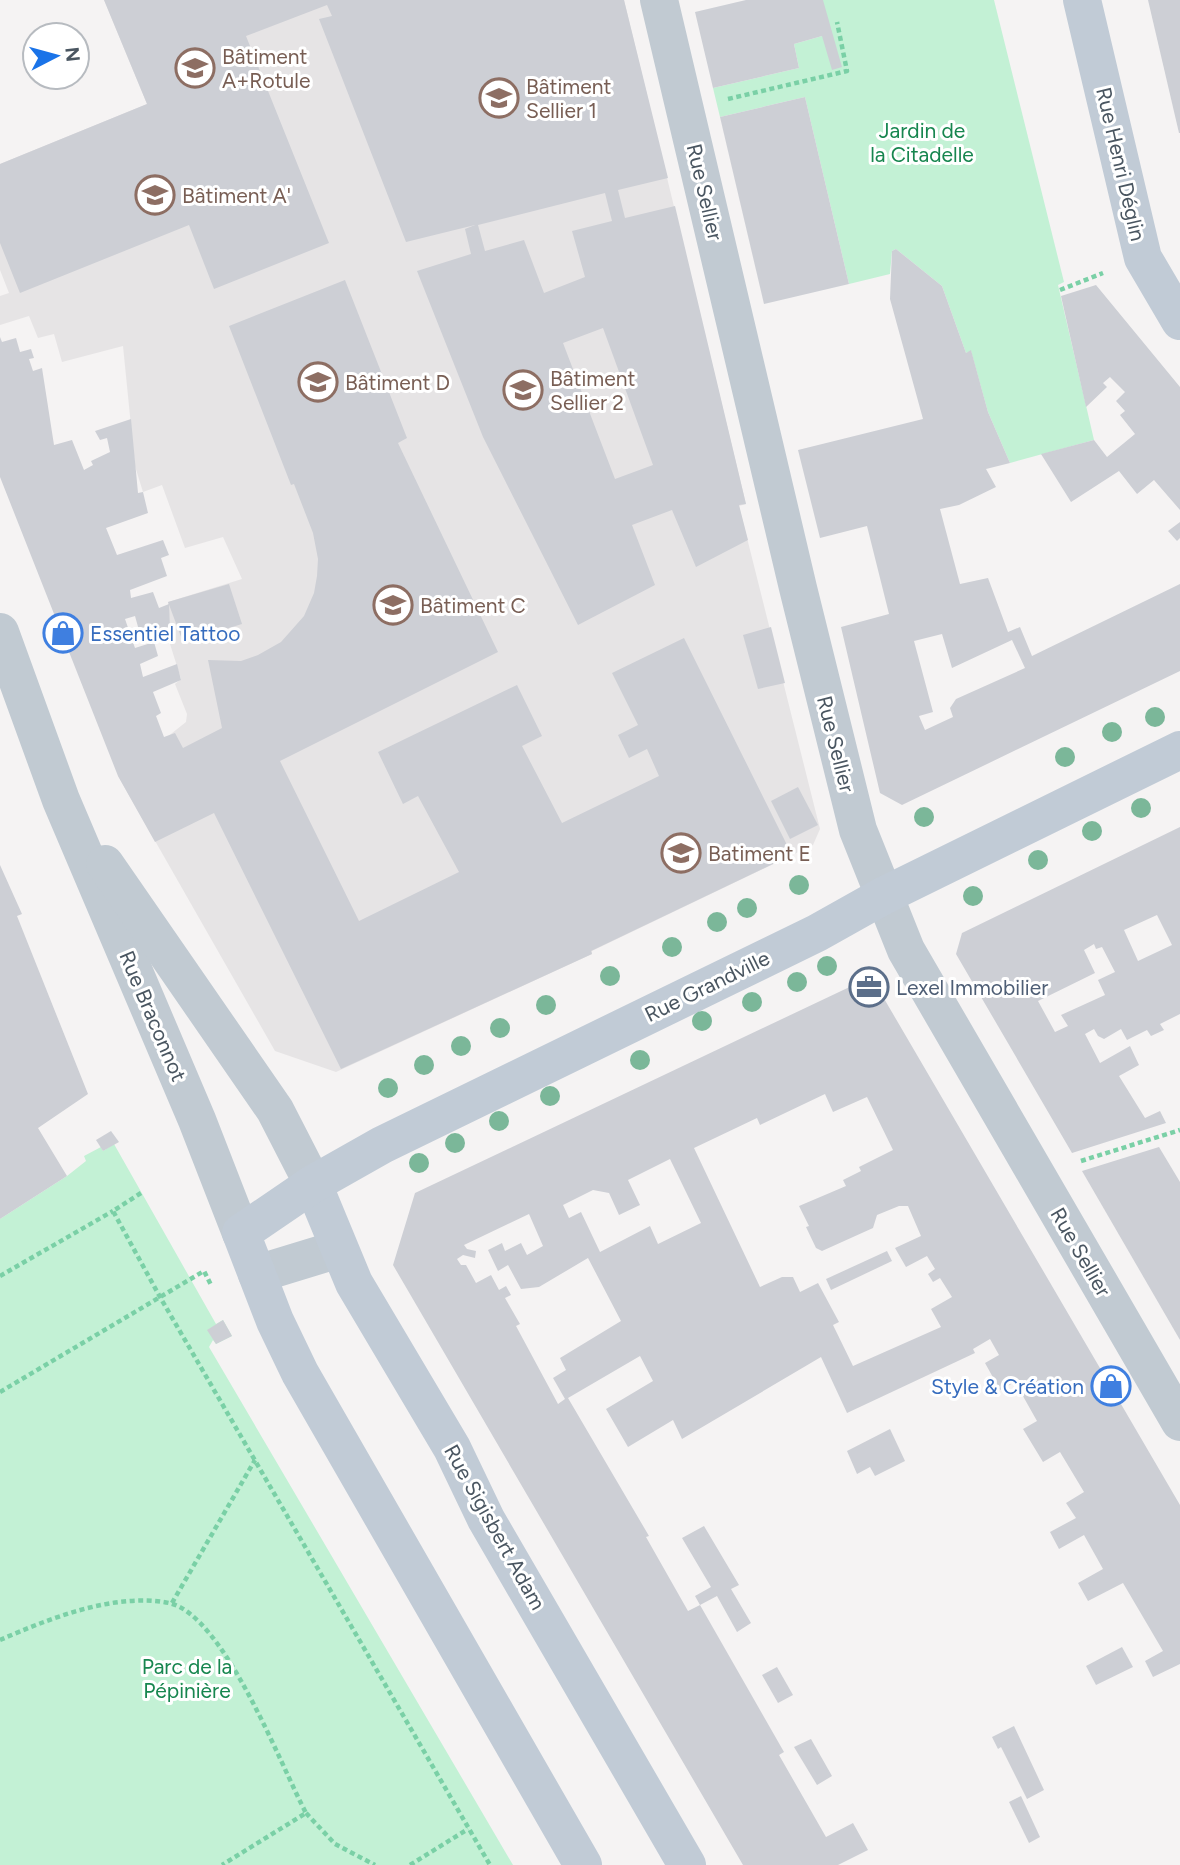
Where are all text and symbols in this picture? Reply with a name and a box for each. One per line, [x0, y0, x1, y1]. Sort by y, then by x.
north arrow [21, 21, 91, 91]
place label: Bâtiment A+Rotule [222, 44, 310, 93]
text: N [60, 46, 85, 63]
school or university icon: Bâtiment A+Rotule [174, 47, 216, 89]
place label: Bâtiment Sellier 1 [526, 74, 611, 123]
school or university icon: Bâtiment Sellier 1 [478, 77, 520, 119]
street label: Rue Henri Déglin [1091, 85, 1151, 243]
park label: Jardin de la Citadelle [870, 118, 974, 167]
street label: Rue Sellier [682, 141, 728, 243]
school or university icon: Bâtiment A' [134, 174, 176, 216]
place label: Bâtiment A' [182, 183, 291, 208]
school or university icon: Bâtiment D [297, 361, 339, 403]
place label: Bâtiment Sellier 2 [550, 366, 635, 415]
school or university icon: Bâtiment Sellier 2 [502, 369, 544, 411]
place label: Bâtiment D [345, 370, 450, 395]
school or university icon: Bâtiment C [372, 584, 414, 626]
place label: Bâtiment C [420, 593, 526, 618]
shop icon: Essentiel Tattoo [42, 612, 84, 654]
place label: Essentiel Tattoo [90, 621, 240, 646]
street label: Rue Sellier [812, 693, 860, 795]
school or university icon: Batiment E [660, 832, 702, 874]
place label: Batiment E [708, 841, 811, 866]
street label: Rue Grandville [640, 945, 774, 1027]
street label: Rue Braconnot [114, 947, 192, 1085]
office icon: Lexel Immobilier [848, 966, 890, 1008]
place label: Lexel Immobilier [896, 975, 1048, 1000]
street label: Rue Sellier [1046, 1203, 1116, 1301]
shop icon: Style & Création [1090, 1365, 1132, 1407]
place label: Style & Création [931, 1374, 1084, 1399]
street label: Rue Sigisbert Adam [439, 1440, 551, 1614]
park label: Parc de la Pépinière [142, 1654, 232, 1703]

